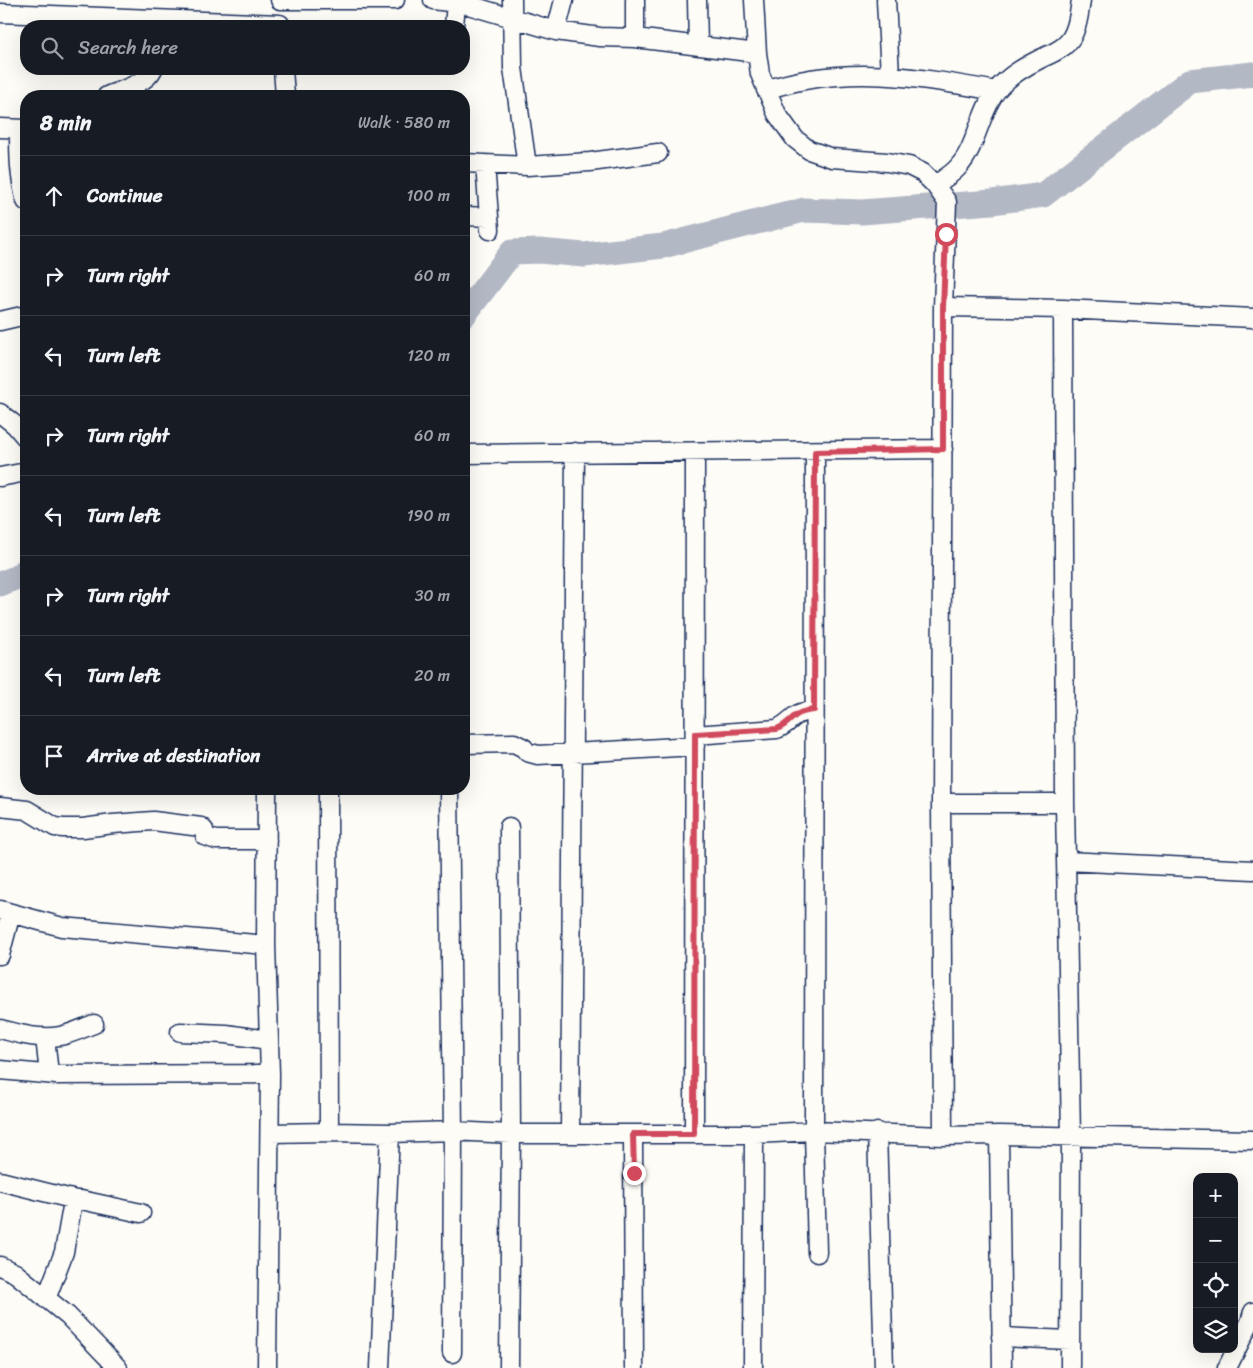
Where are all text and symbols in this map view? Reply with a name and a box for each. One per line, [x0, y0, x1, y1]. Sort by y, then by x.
search box [20, 20, 470, 75]
text: Search here [78, 31, 178, 64]
icon: search [38, 34, 66, 62]
text: 8 min [40, 104, 91, 142]
text: Walk · 580 m [358, 108, 450, 137]
text: Continue [87, 179, 163, 212]
text: 100 m [406, 181, 450, 210]
icon: ahead [40, 182, 68, 210]
route start [935, 223, 958, 246]
text: Turn right [87, 259, 169, 292]
text: 60 m [414, 261, 450, 290]
icon: right [40, 262, 68, 290]
text: Turn left [87, 339, 160, 372]
text: 120 m [407, 341, 450, 370]
icon: left [40, 342, 68, 370]
text: Turn right [87, 419, 169, 452]
text: 60 m [414, 421, 450, 450]
icon: right [40, 422, 68, 450]
text: Turn left [87, 499, 160, 532]
text: 190 m [407, 501, 450, 530]
icon: left [40, 502, 68, 530]
text: Turn right [87, 579, 169, 612]
text: 30 m [415, 581, 450, 610]
icon: right [40, 582, 68, 610]
text: Turn left [87, 659, 160, 692]
text: 20 m [414, 661, 450, 690]
icon: left [40, 662, 68, 690]
text: Arrive at destination [87, 739, 260, 772]
icon: arrive [40, 742, 68, 770]
route end [623, 1162, 646, 1185]
map controls [1193, 1173, 1238, 1353]
button: + [1193, 1173, 1238, 1218]
button: − [1193, 1218, 1238, 1263]
button: locate [1193, 1263, 1238, 1308]
button: layers [1193, 1308, 1238, 1353]

